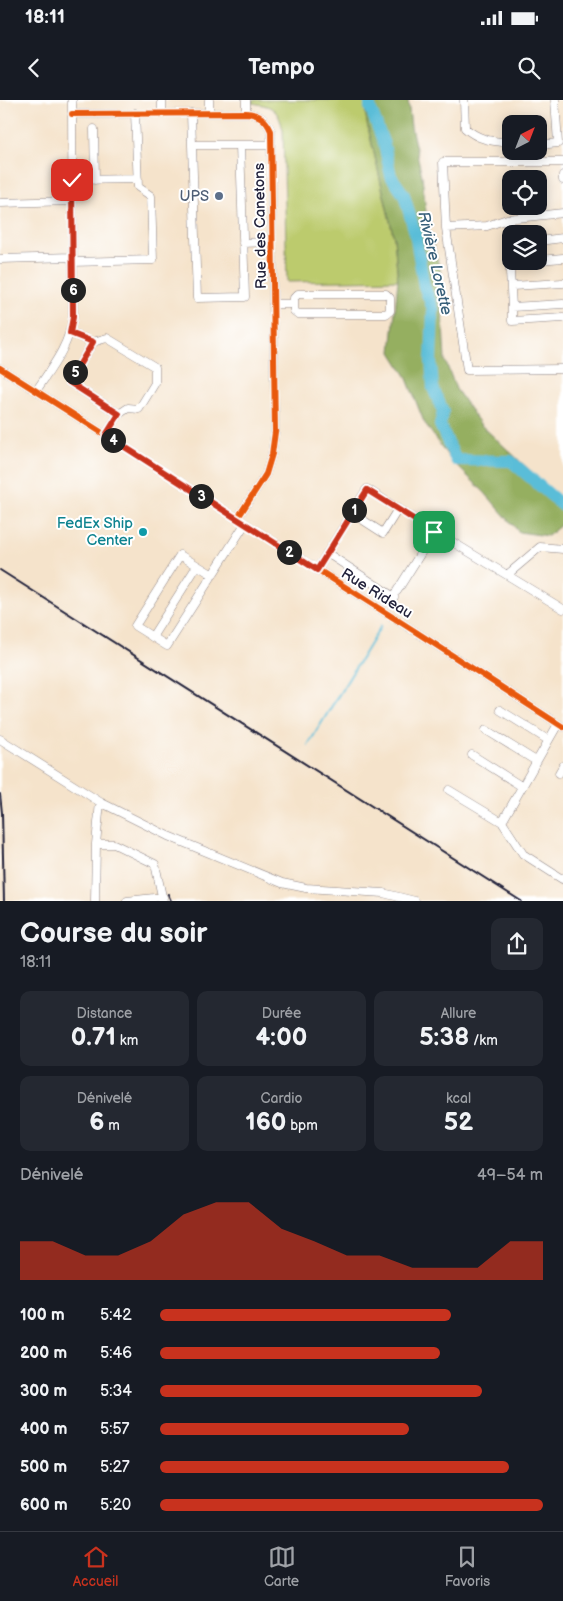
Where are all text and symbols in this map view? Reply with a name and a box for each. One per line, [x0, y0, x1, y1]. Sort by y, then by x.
text: 18:11 [25, 6, 65, 29]
icon: back [20, 54, 48, 82]
text: Tempo [248, 54, 315, 81]
icon: search [515, 54, 543, 82]
north arrow [502, 115, 548, 160]
map controls [502, 115, 547, 270]
pin [51, 159, 93, 201]
street label: Rue des Canetons [250, 162, 271, 289]
icon: check [58, 166, 86, 194]
button: locate [502, 170, 547, 215]
place label: UPS [180, 187, 209, 206]
marker: UPS [213, 190, 225, 202]
water label: Rivière Lorette [413, 210, 456, 317]
button: layers [502, 225, 547, 270]
pin: 6 [60, 278, 86, 302]
text: 6 [69, 282, 78, 299]
pin: 5 [62, 360, 88, 384]
text: 5 [71, 364, 80, 381]
pin: 4 [100, 428, 126, 452]
text: 4 [109, 432, 118, 449]
pin: 3 [188, 484, 214, 508]
text: 3 [197, 488, 206, 505]
pin: 1 [342, 498, 366, 522]
text: 1 [352, 502, 357, 519]
pin [413, 511, 455, 553]
place label: FedEx Ship Center [57, 514, 134, 550]
icon: arrive [420, 518, 448, 546]
marker: FedEx Ship Center [137, 526, 149, 538]
pin: 2 [276, 540, 302, 564]
text: 2 [285, 544, 294, 561]
street label: Rue Rideau [338, 564, 416, 623]
text: Course du soir [20, 917, 208, 950]
button: share [491, 918, 543, 970]
text: 18:11 [20, 953, 51, 972]
text: Distance [77, 1005, 132, 1022]
text: Durée [262, 1005, 301, 1022]
text: Allure [441, 1005, 476, 1022]
text: 0.71 [71, 1022, 116, 1053]
text: 4:00 [256, 1022, 307, 1053]
text: 5:38 [419, 1022, 469, 1053]
text: km [116, 1032, 138, 1049]
text: /km [469, 1032, 498, 1049]
text: Dénivelé [77, 1090, 132, 1107]
text: Cardio [261, 1090, 302, 1107]
text: kcal [446, 1090, 471, 1107]
text: 6 [89, 1107, 104, 1138]
text: 160 [245, 1107, 286, 1138]
text: 52 [444, 1107, 473, 1138]
text: m [104, 1117, 120, 1134]
text: bpm [286, 1117, 318, 1134]
text: Dénivelé [20, 1166, 83, 1185]
text: 49–54 m [477, 1166, 543, 1185]
text: 100 m [20, 1306, 65, 1325]
text: 5:42 [100, 1306, 132, 1325]
text: 200 m [20, 1344, 67, 1363]
text: 5:46 [100, 1344, 132, 1363]
text: 300 m [20, 1382, 67, 1401]
text: 5:34 [100, 1382, 132, 1401]
text: 400 m [20, 1420, 67, 1439]
text: 5:57 [100, 1420, 129, 1439]
text: 500 m [20, 1458, 67, 1477]
text: 5:27 [100, 1458, 130, 1477]
text: 600 m [20, 1496, 68, 1515]
text: 5:20 [100, 1496, 131, 1515]
tab: Accueil [73, 1543, 118, 1590]
tab: Carte [264, 1543, 299, 1590]
tab: Favoris [445, 1543, 490, 1590]

